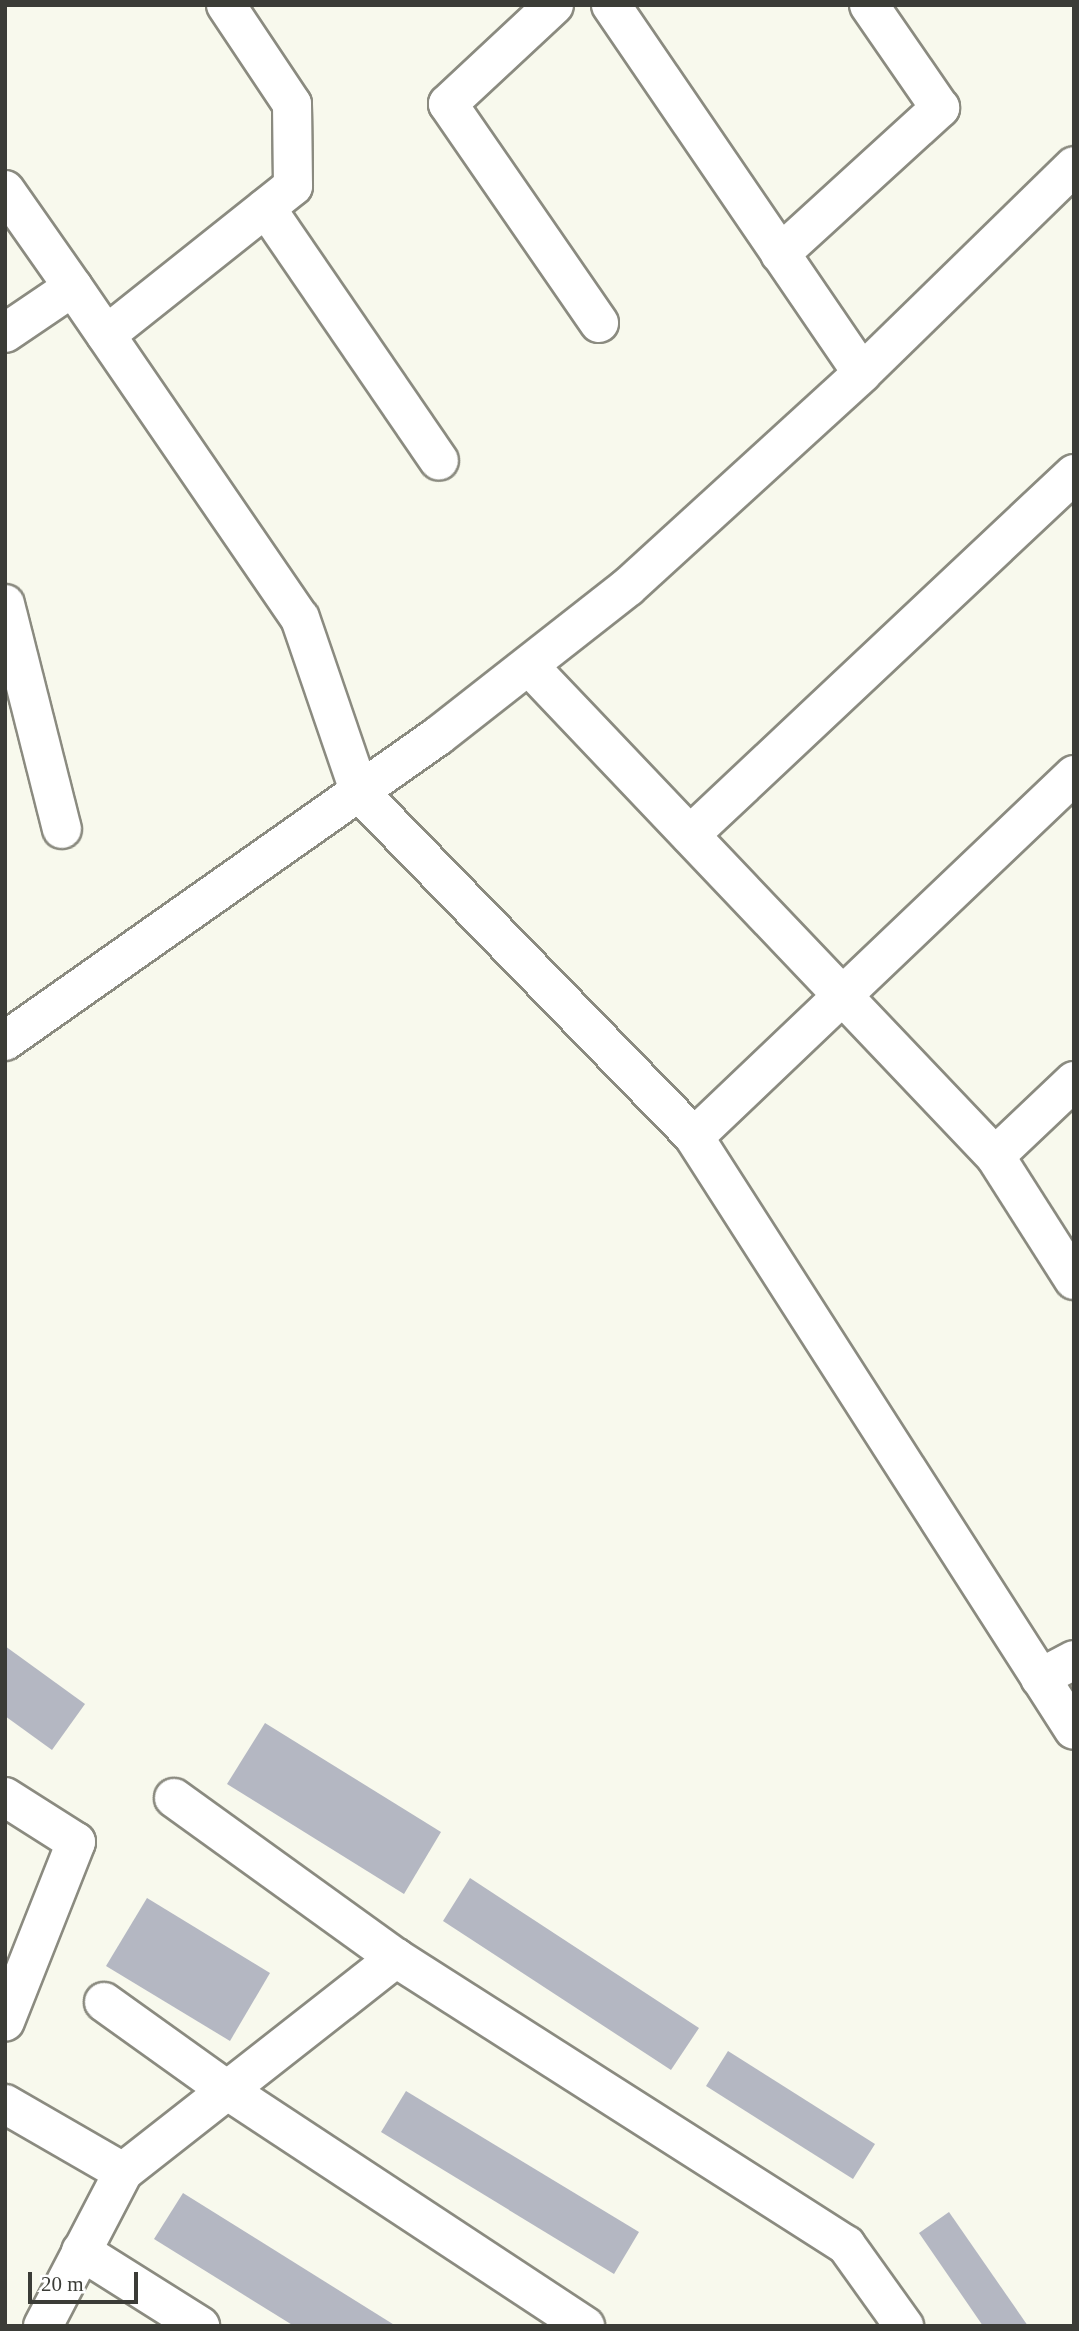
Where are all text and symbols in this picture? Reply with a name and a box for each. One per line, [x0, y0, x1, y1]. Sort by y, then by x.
scale bar [32, 2258, 142, 2302]
text: 20 m [41, 2272, 84, 2296]

